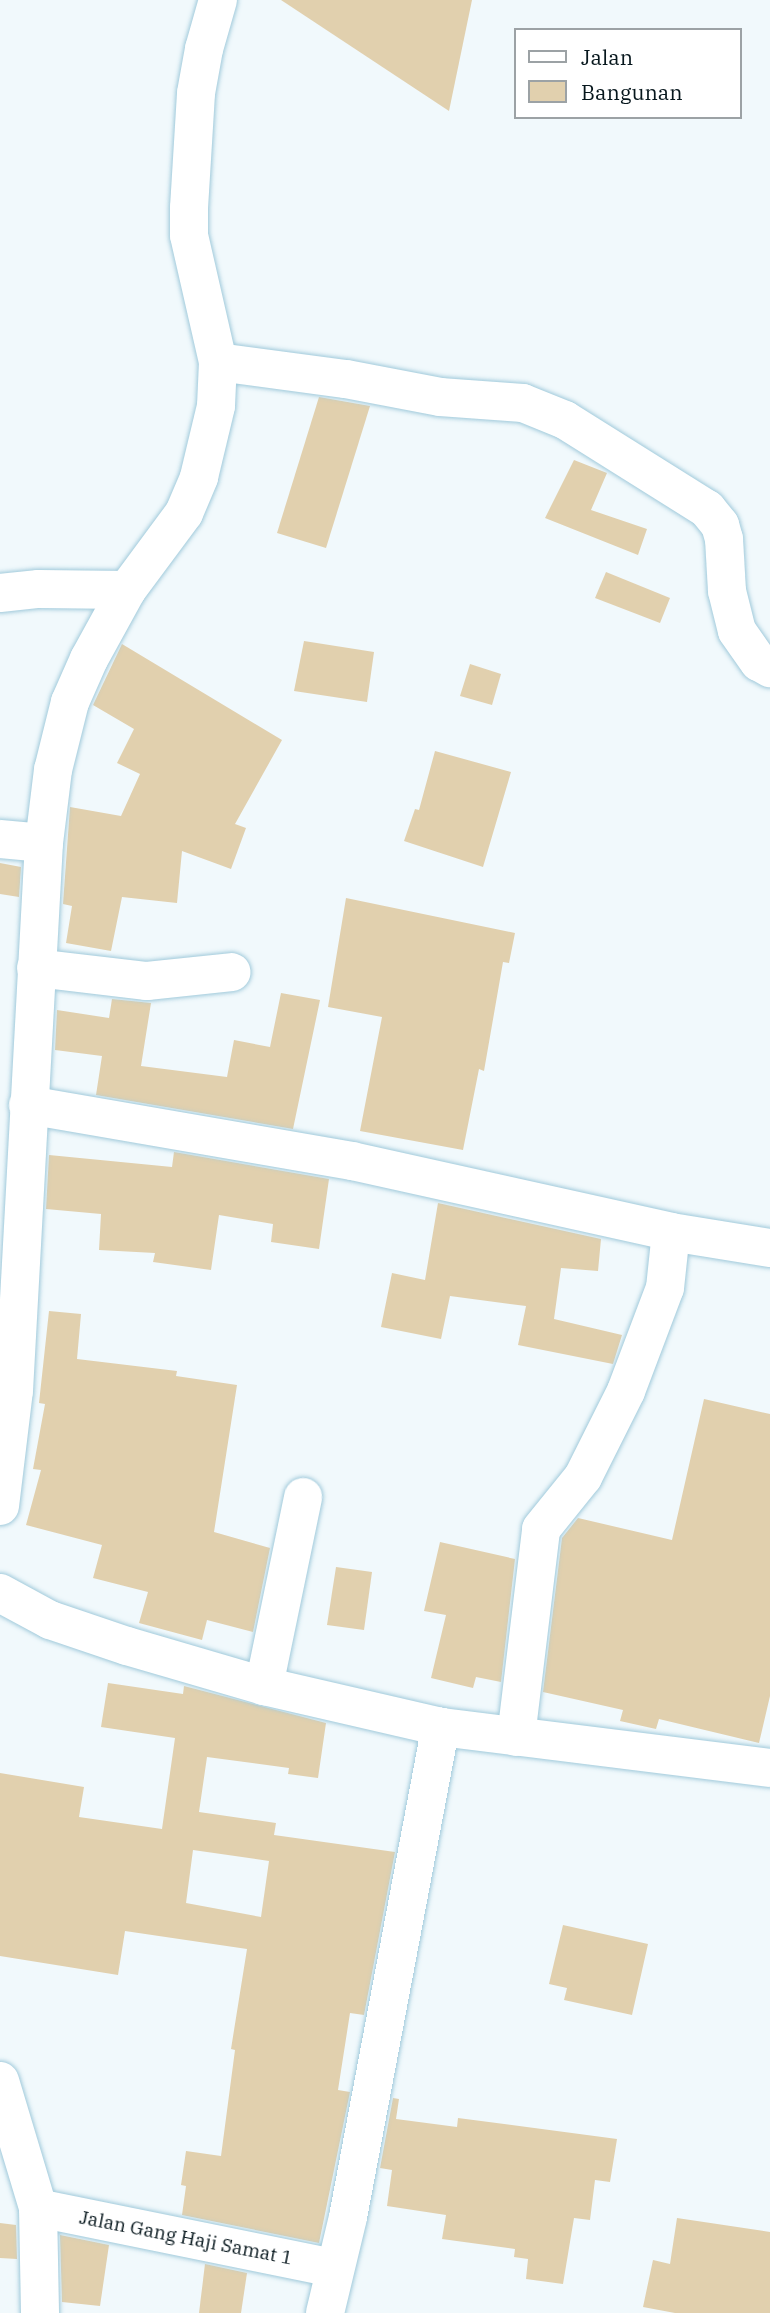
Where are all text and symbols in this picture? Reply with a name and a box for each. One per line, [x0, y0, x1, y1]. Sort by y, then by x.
legend [514, 28, 742, 119]
text: Jalan [581, 43, 633, 71]
text: Bangunan [581, 78, 683, 106]
street label: Jalan Gang Haji Samat 1 [78, 2206, 294, 2270]

